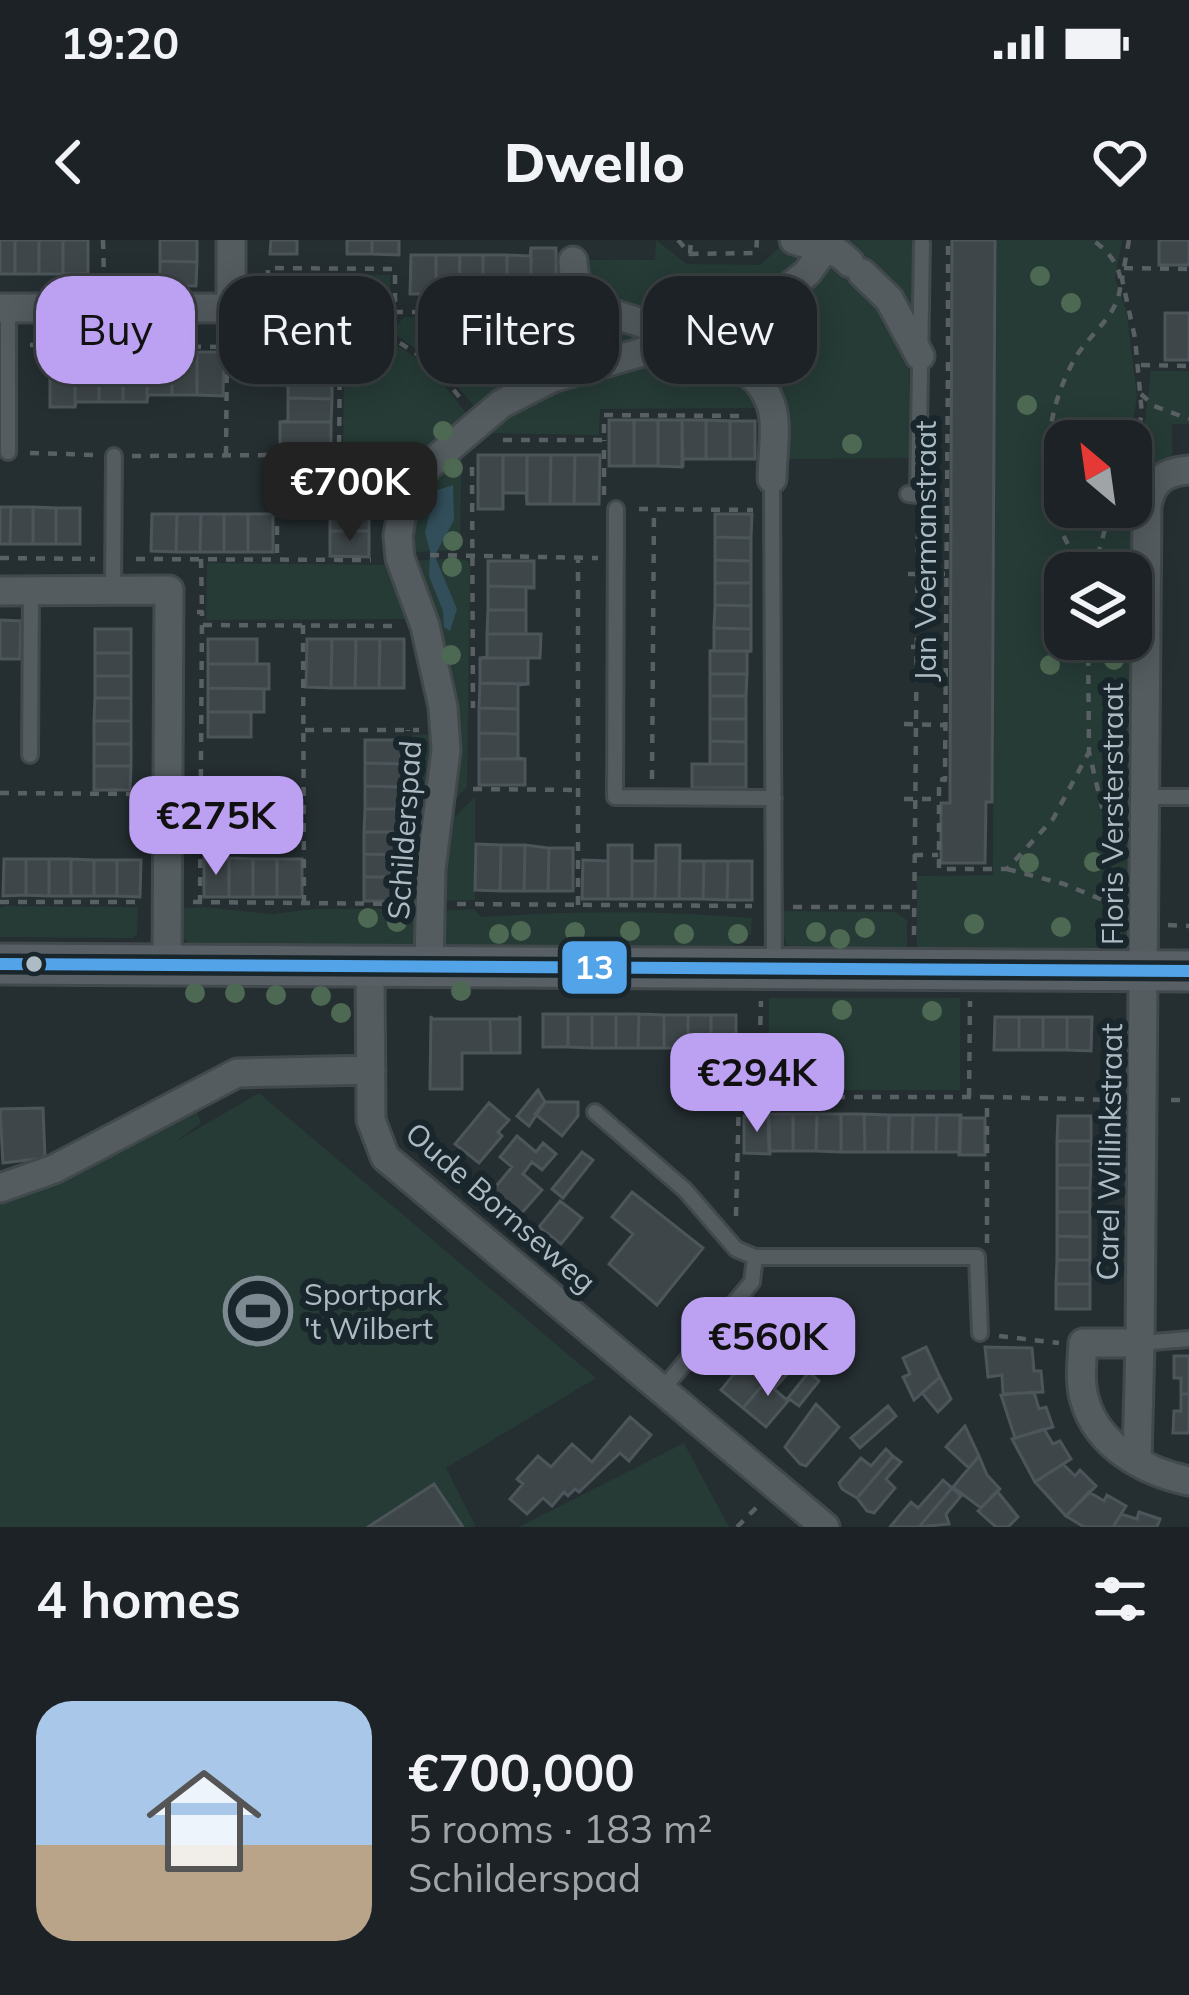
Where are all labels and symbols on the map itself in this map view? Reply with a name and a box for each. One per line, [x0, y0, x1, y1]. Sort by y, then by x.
street label: Jan Voermanstraat [906, 420, 944, 682]
north arrow [1044, 420, 1152, 528]
pin: €700K [266, 442, 434, 544]
street label: Floris Versterstraat [1093, 683, 1131, 945]
street label: Schilderspad [379, 739, 429, 921]
pin: €275K [132, 776, 300, 878]
line badge: 13 [560, 939, 629, 996]
text: 13 [574, 946, 614, 987]
unlabelled marker [23, 953, 45, 975]
street label: Carel Willinkstraat [1088, 1023, 1130, 1281]
pin: €294K [673, 1033, 841, 1135]
street label: Oude Bornseweg [398, 1114, 604, 1300]
place label: Sportpark 't Wilbert [304, 1275, 443, 1347]
sports icon: Sportpark 't Wilbert [223, 1276, 293, 1346]
pin: €560K [684, 1297, 852, 1399]

